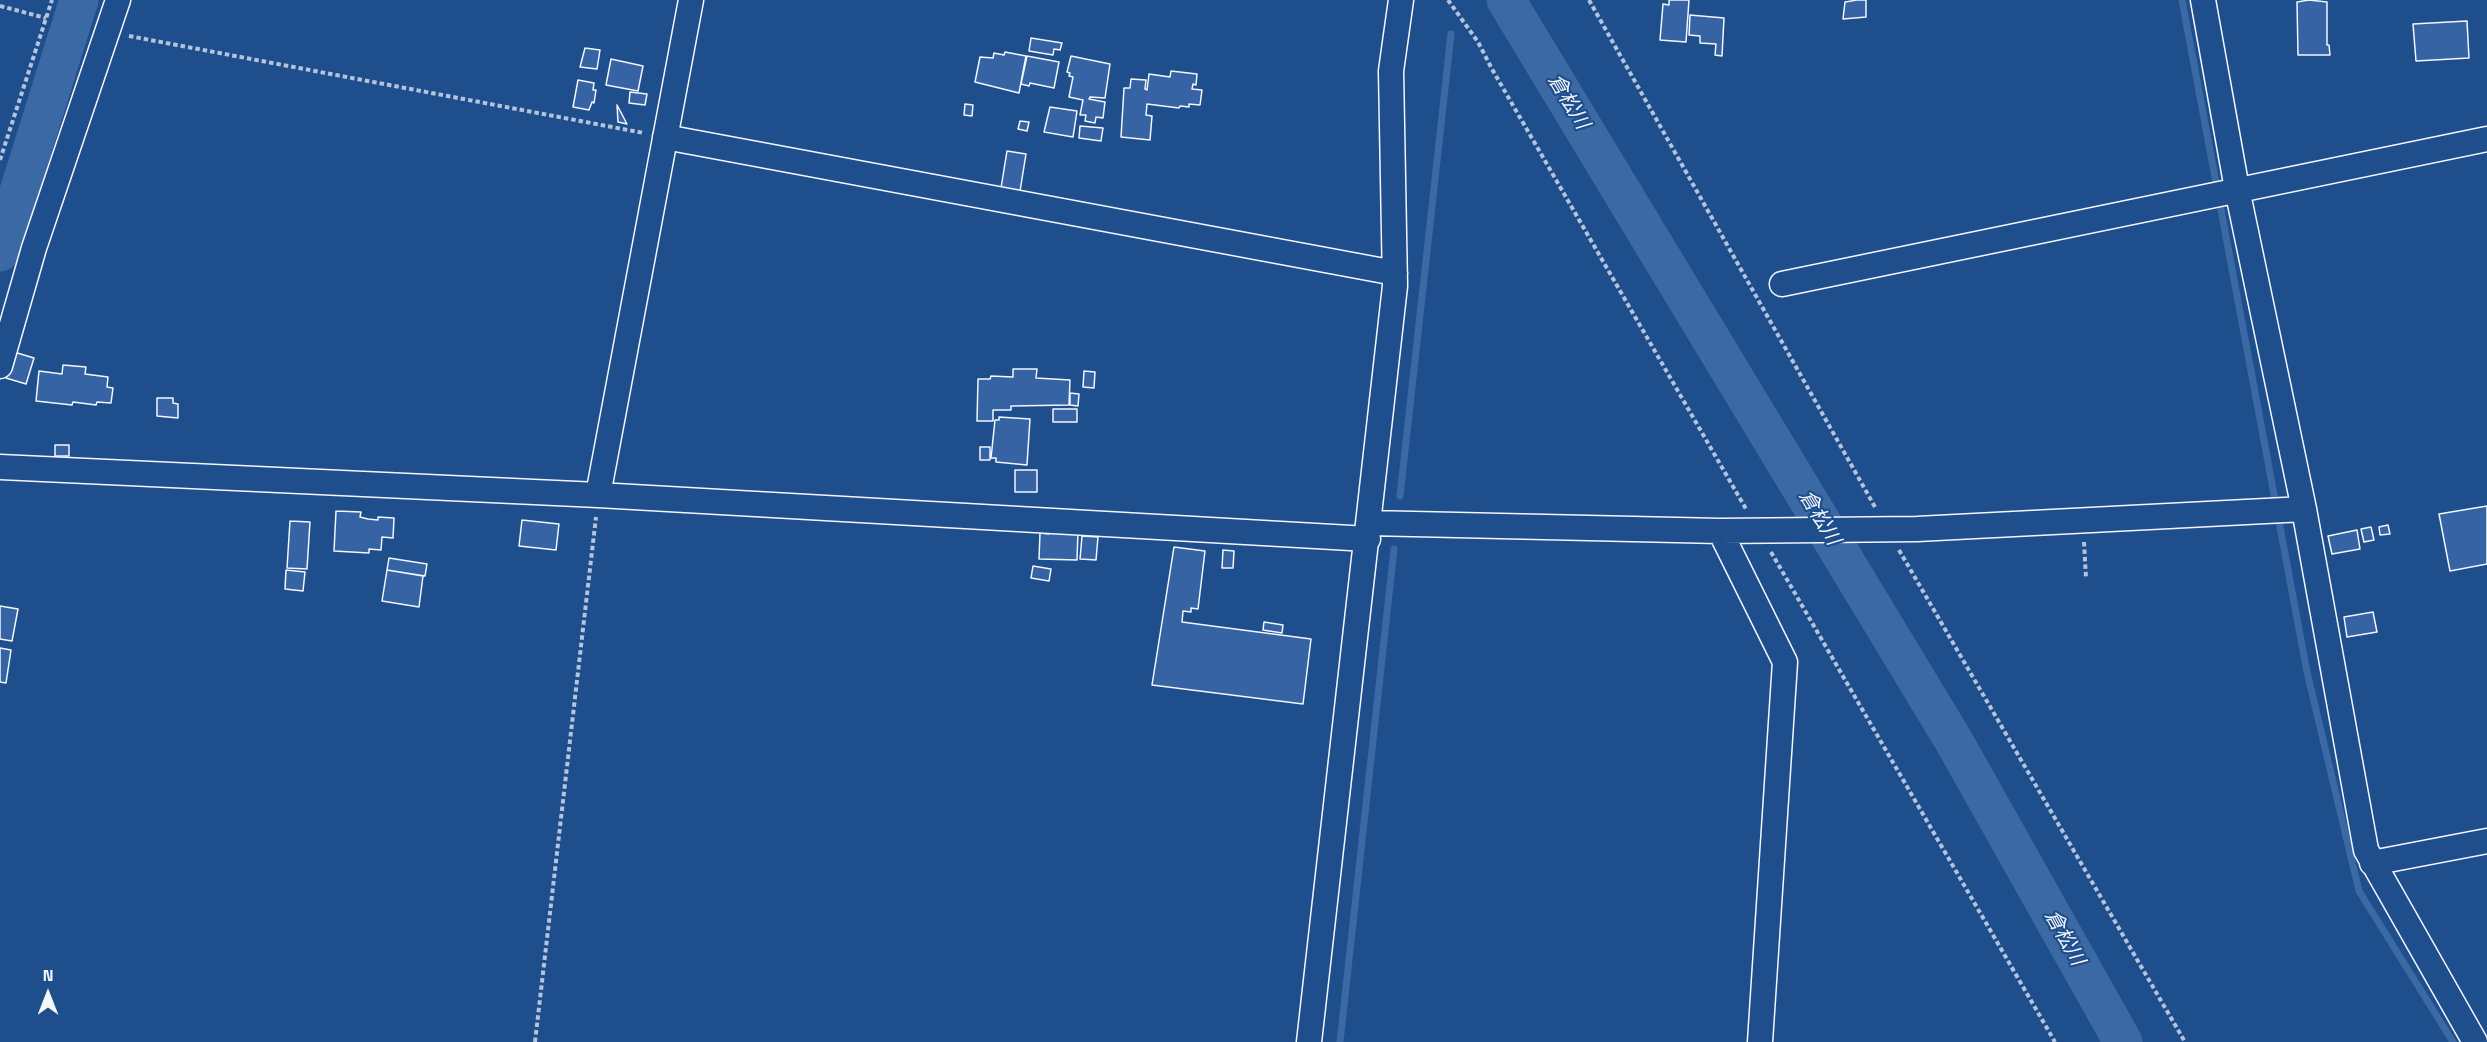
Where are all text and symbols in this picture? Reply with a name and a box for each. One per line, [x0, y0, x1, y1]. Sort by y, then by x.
water label: 倉松川 [1542, 70, 1594, 134]
water label: 倉松川 [1793, 486, 1845, 550]
water label: 倉松川 [2039, 906, 2089, 970]
north arrow [18, 964, 78, 1024]
text: N [43, 965, 53, 986]

